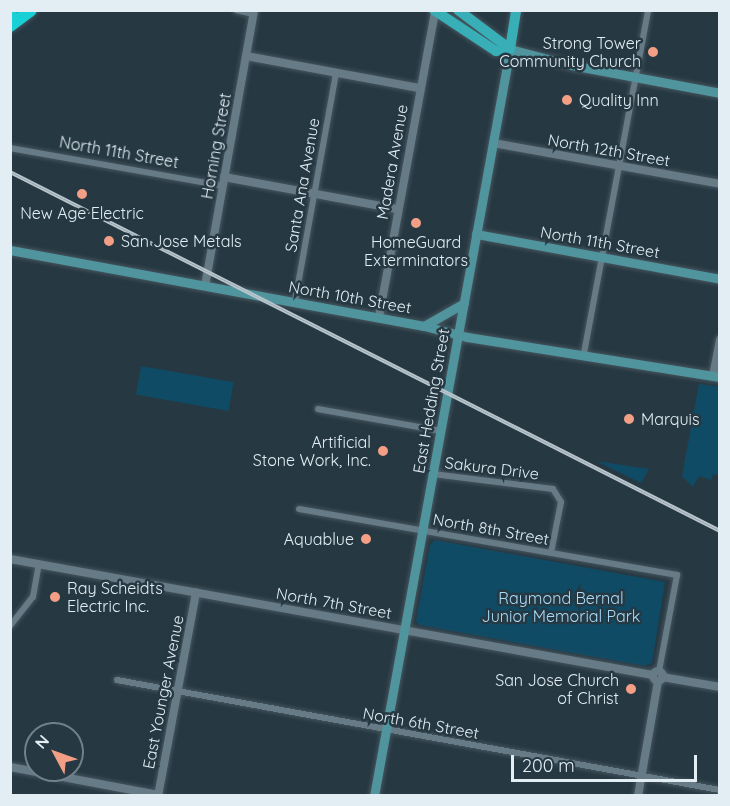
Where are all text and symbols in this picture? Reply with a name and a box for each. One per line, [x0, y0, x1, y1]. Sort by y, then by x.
place label: Strong Tower Community Church [499, 33, 641, 71]
marker: Strong Tower Community Church [646, 45, 660, 59]
place label: Quality Inn [579, 90, 659, 110]
street label: Horning Street [197, 91, 235, 201]
marker: Quality Inn [560, 93, 574, 107]
street label: Madera Avenue [372, 103, 412, 221]
street label: Santa Ana Avenue [281, 116, 323, 254]
street label: North 12th Street [546, 130, 672, 170]
street label: North 11th Street [58, 132, 180, 172]
marker: New Age Electric [75, 187, 89, 201]
place label: New Age Electric [20, 203, 144, 223]
marker: HomeGuard Exterminators [409, 216, 423, 230]
street label: North 11th Street [539, 222, 661, 262]
place label: San Jose Metals [121, 231, 242, 251]
place label: HomeGuard Exterminators [364, 232, 468, 270]
marker: San Jose Metals [102, 234, 116, 248]
street label: North 10th Street [287, 277, 413, 317]
street label: East Hedding Street [409, 327, 453, 475]
place label: Marquis [641, 409, 699, 429]
marker: Marquis [622, 412, 636, 426]
place label: Artificial Stone Work, Inc. [253, 432, 371, 470]
marker: Artificial Stone Work, Inc. [376, 444, 390, 458]
street label: Sakura Drive [444, 453, 540, 483]
street label: North 8th Street [431, 509, 551, 549]
place label: Aquablue [284, 529, 354, 549]
marker: Aquablue [359, 532, 373, 546]
place label: Ray Scheidts Electric Inc. [67, 578, 163, 616]
street label: North 7th Street [275, 583, 393, 623]
park label: Raymond Bernal Junior Memorial Park [482, 588, 640, 626]
marker: Ray Scheidts Electric Inc. [48, 590, 62, 604]
street label: East Younger Avenue [139, 613, 187, 771]
place label: San Jose Church of Christ [495, 670, 619, 708]
marker: San Jose Church of Christ [624, 682, 638, 696]
street label: North 6th Street [361, 703, 481, 743]
north arrow [24, 722, 84, 782]
text: N [31, 731, 53, 753]
scale bar [514, 743, 700, 781]
text: 200 m [522, 754, 575, 777]

